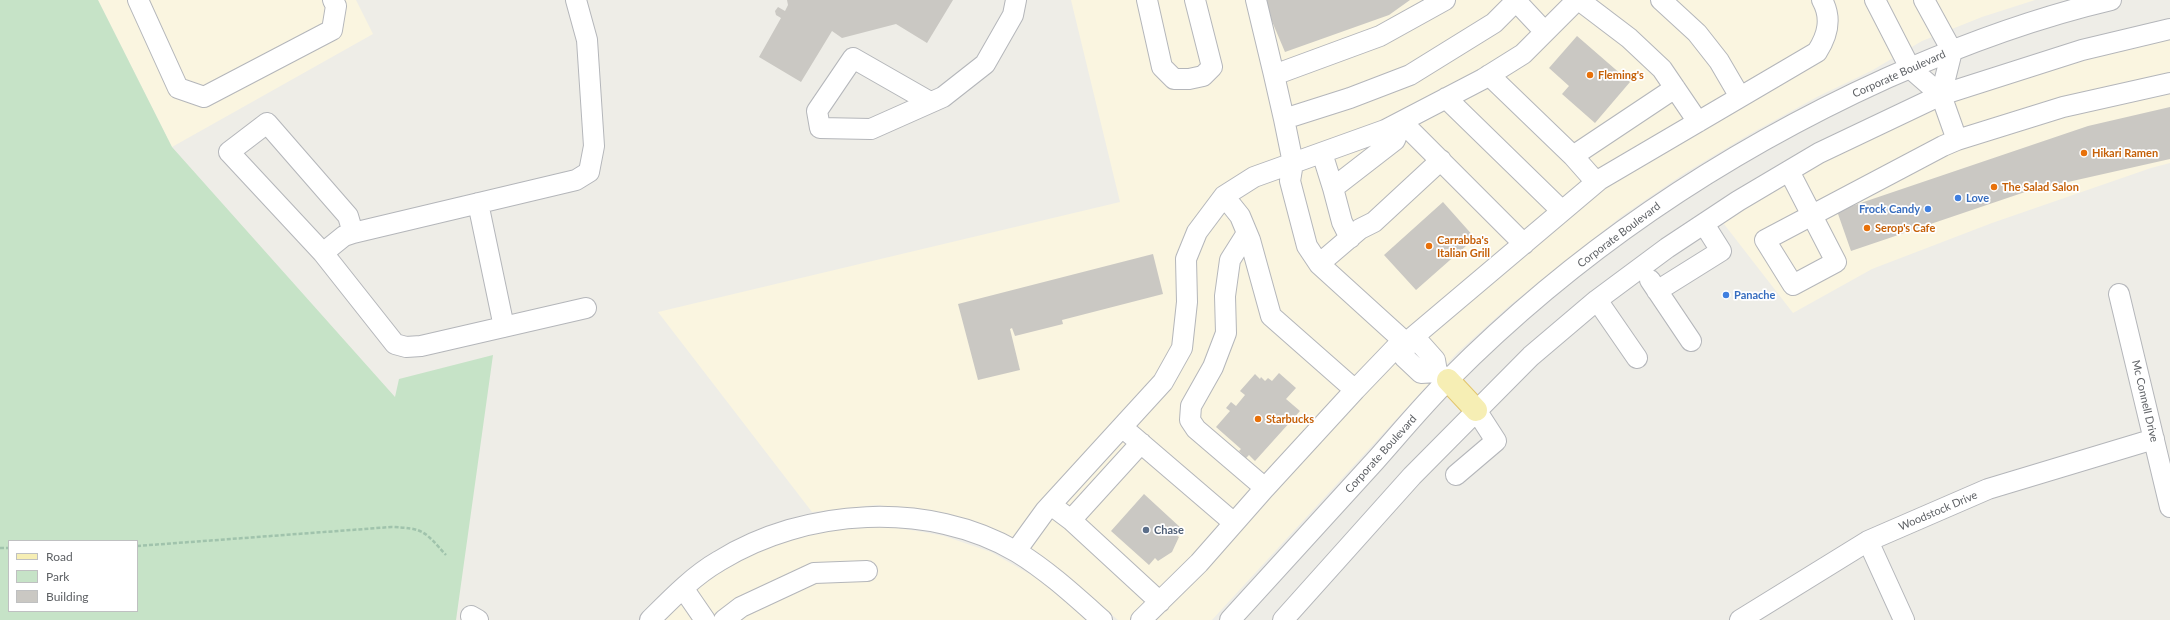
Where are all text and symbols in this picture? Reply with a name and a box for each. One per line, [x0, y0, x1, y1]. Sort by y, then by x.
street label: Corporate Boulevard [1850, 48, 1948, 100]
place label: Fleming's [1598, 68, 1644, 82]
marker: Fleming's [1585, 70, 1595, 80]
place label: Hikari Ramen [2092, 146, 2158, 160]
marker: Hikari Ramen [2079, 148, 2089, 158]
place label: The Salad Salon [2002, 180, 2079, 194]
marker: The Salad Salon [1989, 182, 1999, 192]
place label: Love [1966, 191, 1989, 205]
marker: Love [1953, 193, 1963, 203]
street label: Corporate Boulevard [1575, 200, 1663, 270]
place label: Frock Candy [1859, 202, 1920, 216]
marker: Frock Candy [1923, 204, 1933, 214]
place label: Serop's Cafe [1875, 221, 1935, 235]
marker: Serop's Cafe [1862, 223, 1872, 233]
place label: Carrabba's Italian Grill [1437, 233, 1490, 259]
marker: Carrabba's Italian Grill [1424, 241, 1434, 251]
place label: Panache [1734, 288, 1775, 302]
marker: Panache [1721, 290, 1731, 300]
street label: Mc Connell Drive [2129, 359, 2161, 443]
place label: Starbucks [1266, 412, 1314, 426]
street label: Corporate Boulevard [1343, 412, 1419, 496]
marker: Starbucks [1253, 414, 1263, 424]
street label: Woodstock Drive [1897, 488, 1979, 534]
place label: Chase [1154, 523, 1184, 537]
marker: Chase [1141, 525, 1151, 535]
legend [8, 540, 138, 612]
text: Road [46, 549, 73, 564]
text: Park [46, 569, 69, 584]
text: Building [46, 589, 89, 604]

